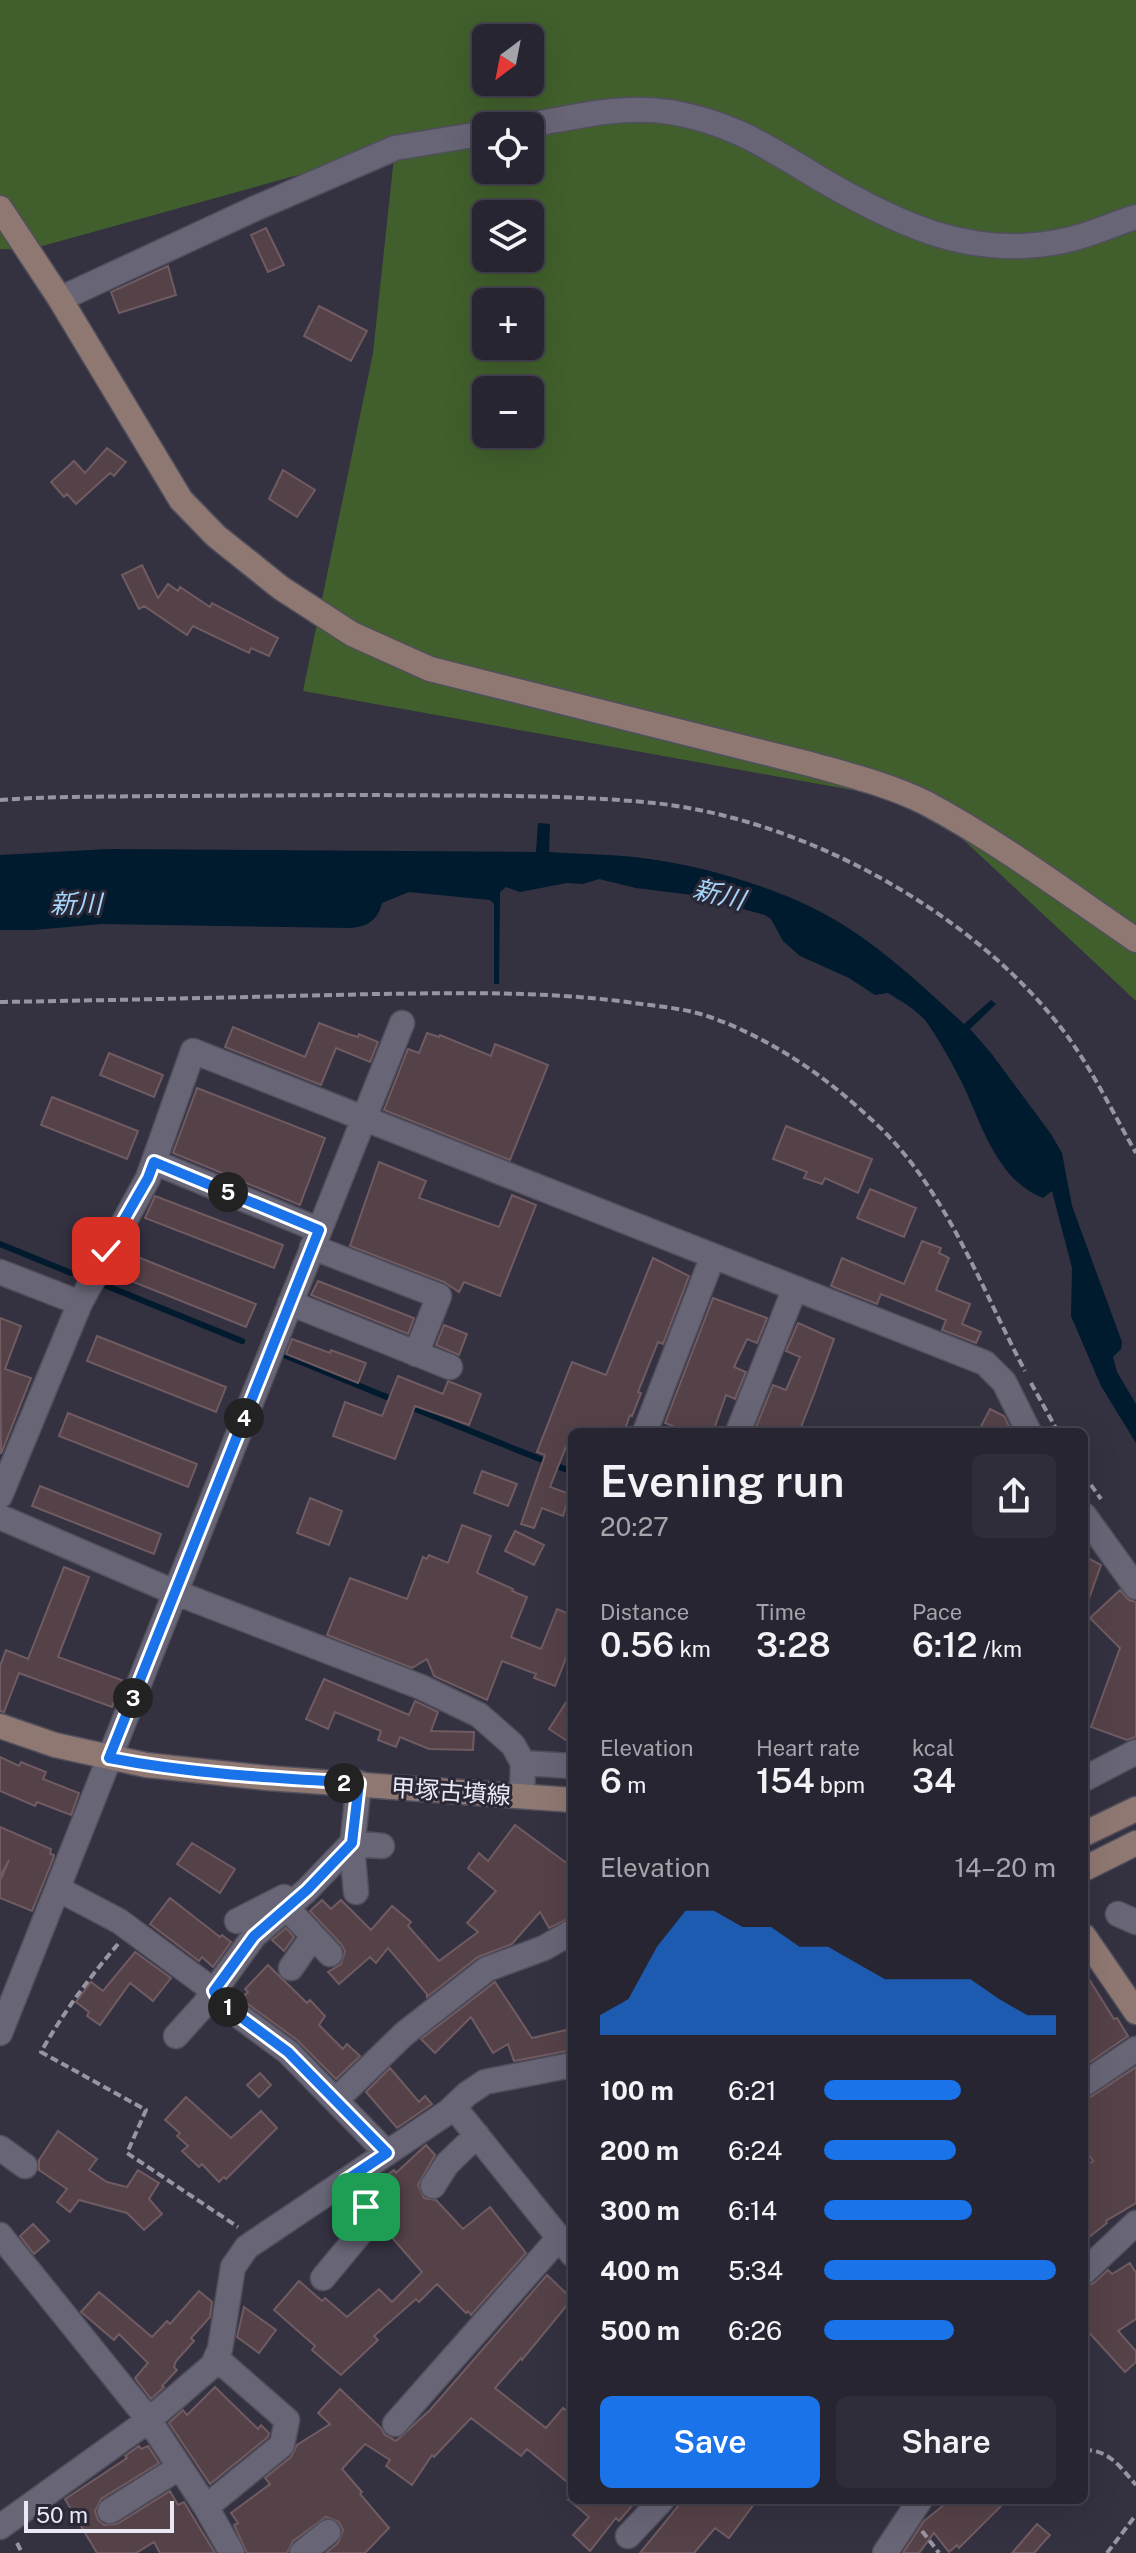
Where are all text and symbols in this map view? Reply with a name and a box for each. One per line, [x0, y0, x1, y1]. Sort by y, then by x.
north arrow [472, 24, 544, 96]
map controls [472, 24, 544, 448]
button: locate [472, 112, 544, 184]
button: layers [472, 200, 544, 272]
button: + [472, 288, 544, 360]
button: − [472, 376, 544, 448]
water label: 新川 [690, 873, 751, 916]
water label: 新川 [50, 888, 105, 919]
pin: 5 [208, 1172, 248, 1212]
text: 5 [221, 1179, 235, 1205]
pin [72, 1217, 140, 1285]
icon: check [84, 1229, 128, 1273]
pin: 4 [224, 1398, 264, 1438]
text: 4 [237, 1405, 251, 1431]
button: share [972, 1454, 1056, 1538]
text: Evening run [600, 1455, 845, 1507]
text: 20:27 [600, 1511, 669, 1542]
text: Distance [600, 1599, 689, 1625]
text: Time [756, 1599, 806, 1625]
text: Pace [912, 1599, 962, 1625]
text: 0.56 [600, 1625, 674, 1665]
text: 3:28 [756, 1625, 831, 1665]
text: 6:12 [912, 1625, 978, 1665]
text: km [674, 1636, 711, 1662]
text: /km [978, 1636, 1022, 1662]
pin: 3 [113, 1678, 153, 1718]
text: 3 [126, 1685, 140, 1711]
text: Elevation [600, 1735, 693, 1761]
text: Heart rate [756, 1735, 860, 1761]
text: kcal [912, 1735, 954, 1761]
text: 6 [600, 1761, 622, 1801]
text: 154 [756, 1761, 815, 1801]
text: 34 [912, 1761, 956, 1801]
pin: 2 [324, 1763, 364, 1803]
text: 2 [337, 1770, 351, 1796]
text: m [622, 1772, 646, 1798]
text: bpm [815, 1772, 865, 1798]
street label: 甲塚古墳線 [390, 1773, 512, 1809]
text: Elevation [600, 1852, 710, 1883]
text: 14–20 m [954, 1852, 1056, 1883]
pin: 1 [208, 1987, 248, 2027]
text: 1 [223, 1994, 233, 2020]
text: 100 m [600, 2075, 674, 2106]
text: 6:21 [728, 2075, 777, 2106]
text: 200 m [600, 2135, 679, 2166]
text: 6:24 [728, 2135, 782, 2166]
pin [332, 2173, 400, 2241]
icon: arrive [344, 2185, 388, 2229]
text: 300 m [600, 2195, 680, 2226]
text: 6:14 [728, 2195, 777, 2226]
text: 400 m [600, 2255, 680, 2286]
text: 5:34 [728, 2255, 783, 2286]
text: 500 m [600, 2315, 680, 2346]
text: 6:26 [728, 2315, 782, 2346]
button: Save [600, 2396, 820, 2488]
button: Share [836, 2396, 1056, 2488]
scale bar [24, 2497, 174, 2533]
text: 50 m [36, 2502, 88, 2528]

